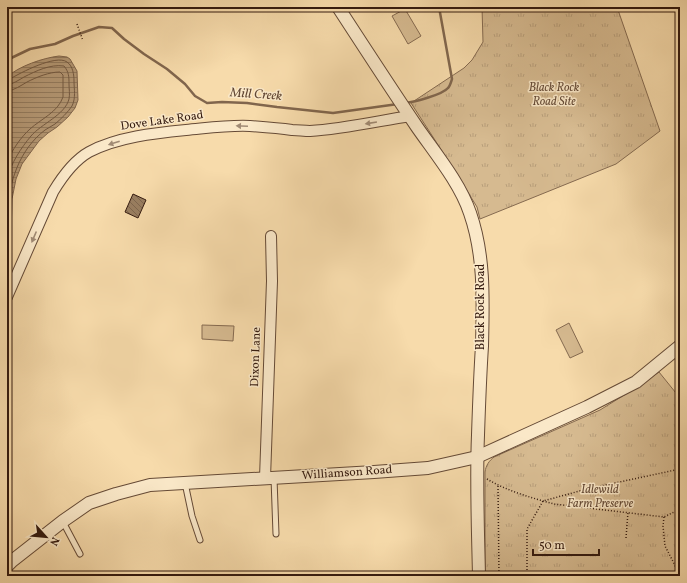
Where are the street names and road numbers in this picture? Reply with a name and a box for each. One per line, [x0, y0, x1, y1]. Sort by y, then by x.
street label: Dove Lake Road [120, 107, 205, 135]
street label: Black Rock Road [473, 264, 489, 350]
street label: Dixon Lane [247, 326, 265, 387]
street label: Williamson Road [301, 462, 393, 484]

